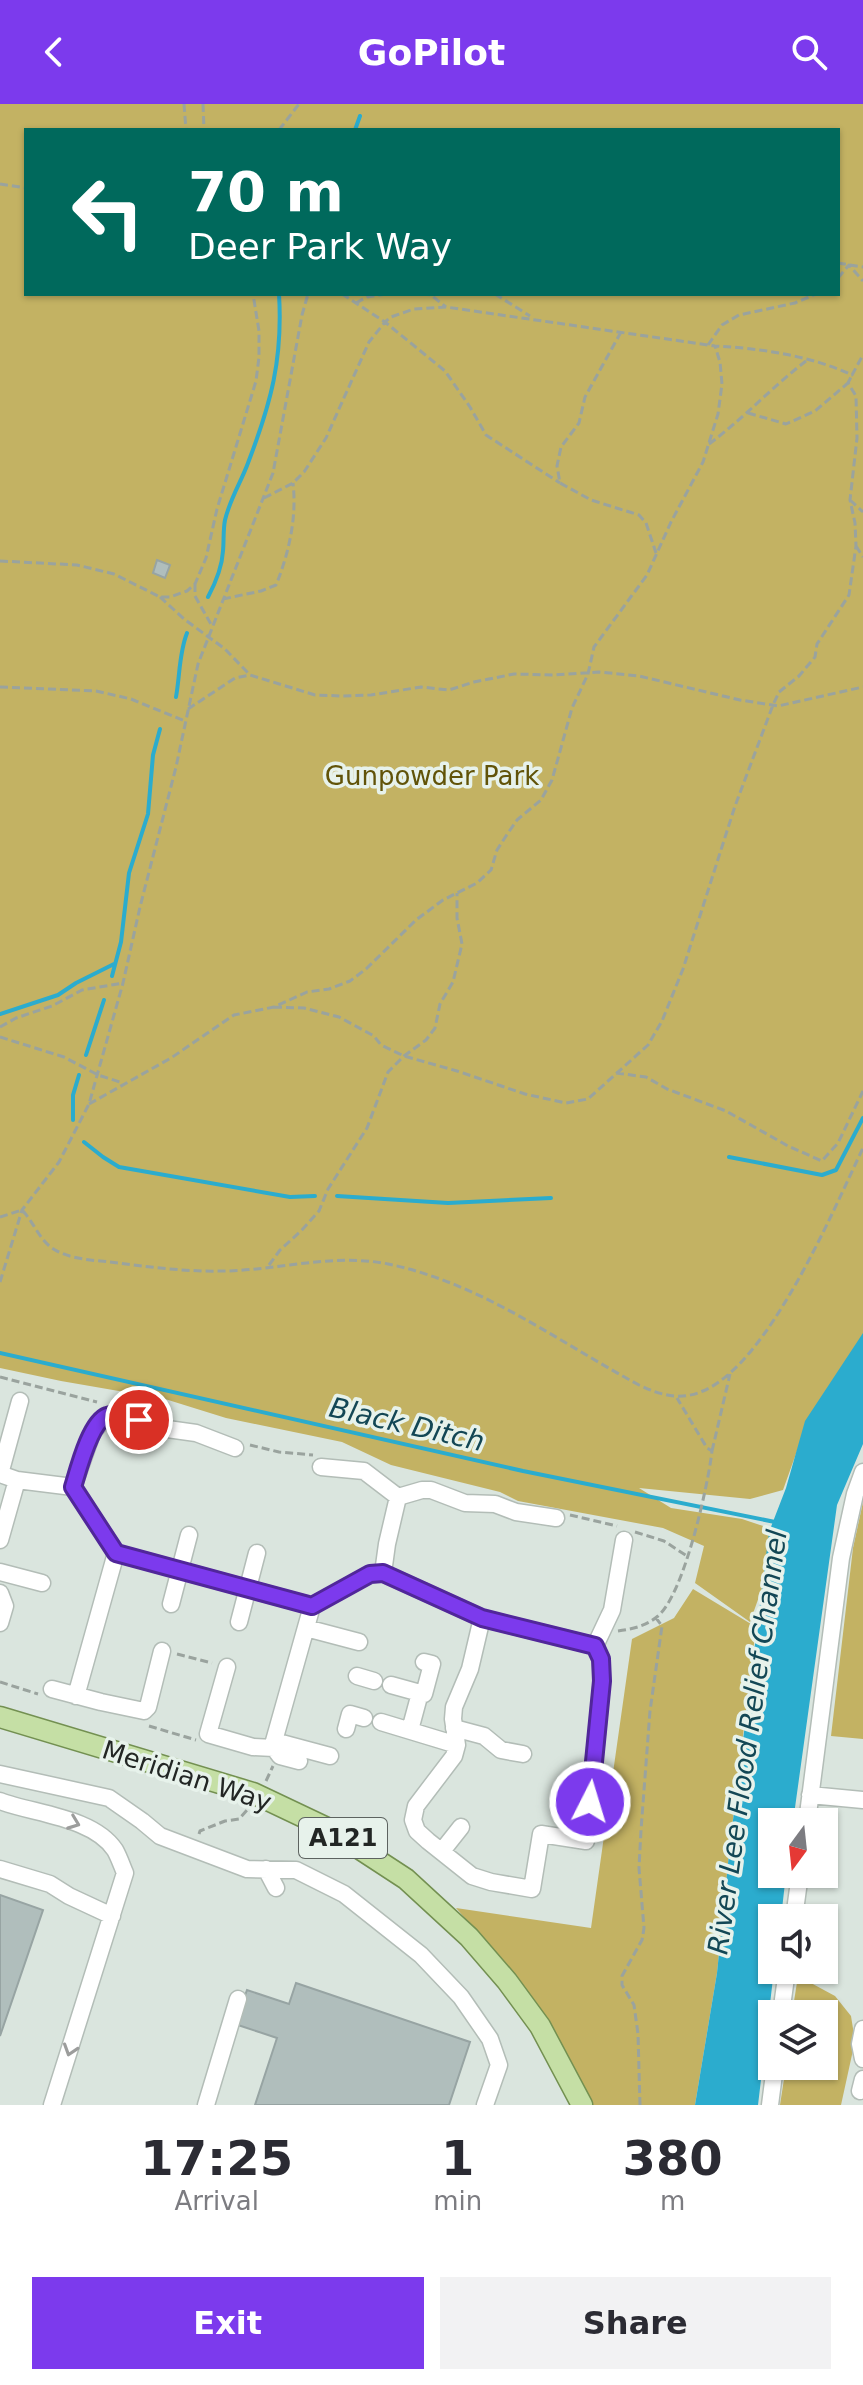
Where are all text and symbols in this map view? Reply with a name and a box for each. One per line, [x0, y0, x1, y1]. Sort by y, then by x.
icon: back [32, 30, 76, 74]
icon: search [787, 30, 831, 74]
text: GoPilot [358, 32, 505, 73]
text: 70 m [188, 159, 344, 224]
icon: left [56, 160, 160, 264]
text: Deer Park Way [188, 226, 452, 267]
park label: Gunpowder Park [325, 761, 539, 791]
pin [105, 1386, 173, 1454]
water label: Black Ditch [326, 1391, 488, 1458]
icon: arrive [117, 1398, 161, 1442]
water label: River Lee Flood Relief Channel [701, 1527, 794, 1956]
street label: Meridian Way [99, 1735, 275, 1817]
position arrow [548, 1760, 632, 1844]
north arrow [758, 1808, 838, 1888]
map controls [758, 1808, 838, 2080]
one-way arrow [67, 1813, 81, 1830]
road number: A121 [299, 1818, 387, 1858]
button: sound [758, 1904, 838, 1984]
button: layers [758, 2000, 838, 2080]
one-way arrow [63, 2042, 79, 2056]
text: 17:25 [140, 2130, 293, 2186]
text: 1 [441, 2130, 474, 2186]
text: 380 [623, 2130, 723, 2186]
text: Arrival [174, 2186, 259, 2216]
text: min [433, 2186, 482, 2216]
text: m [660, 2186, 685, 2216]
button: Exit [32, 2277, 424, 2369]
button: Share [440, 2277, 831, 2369]

